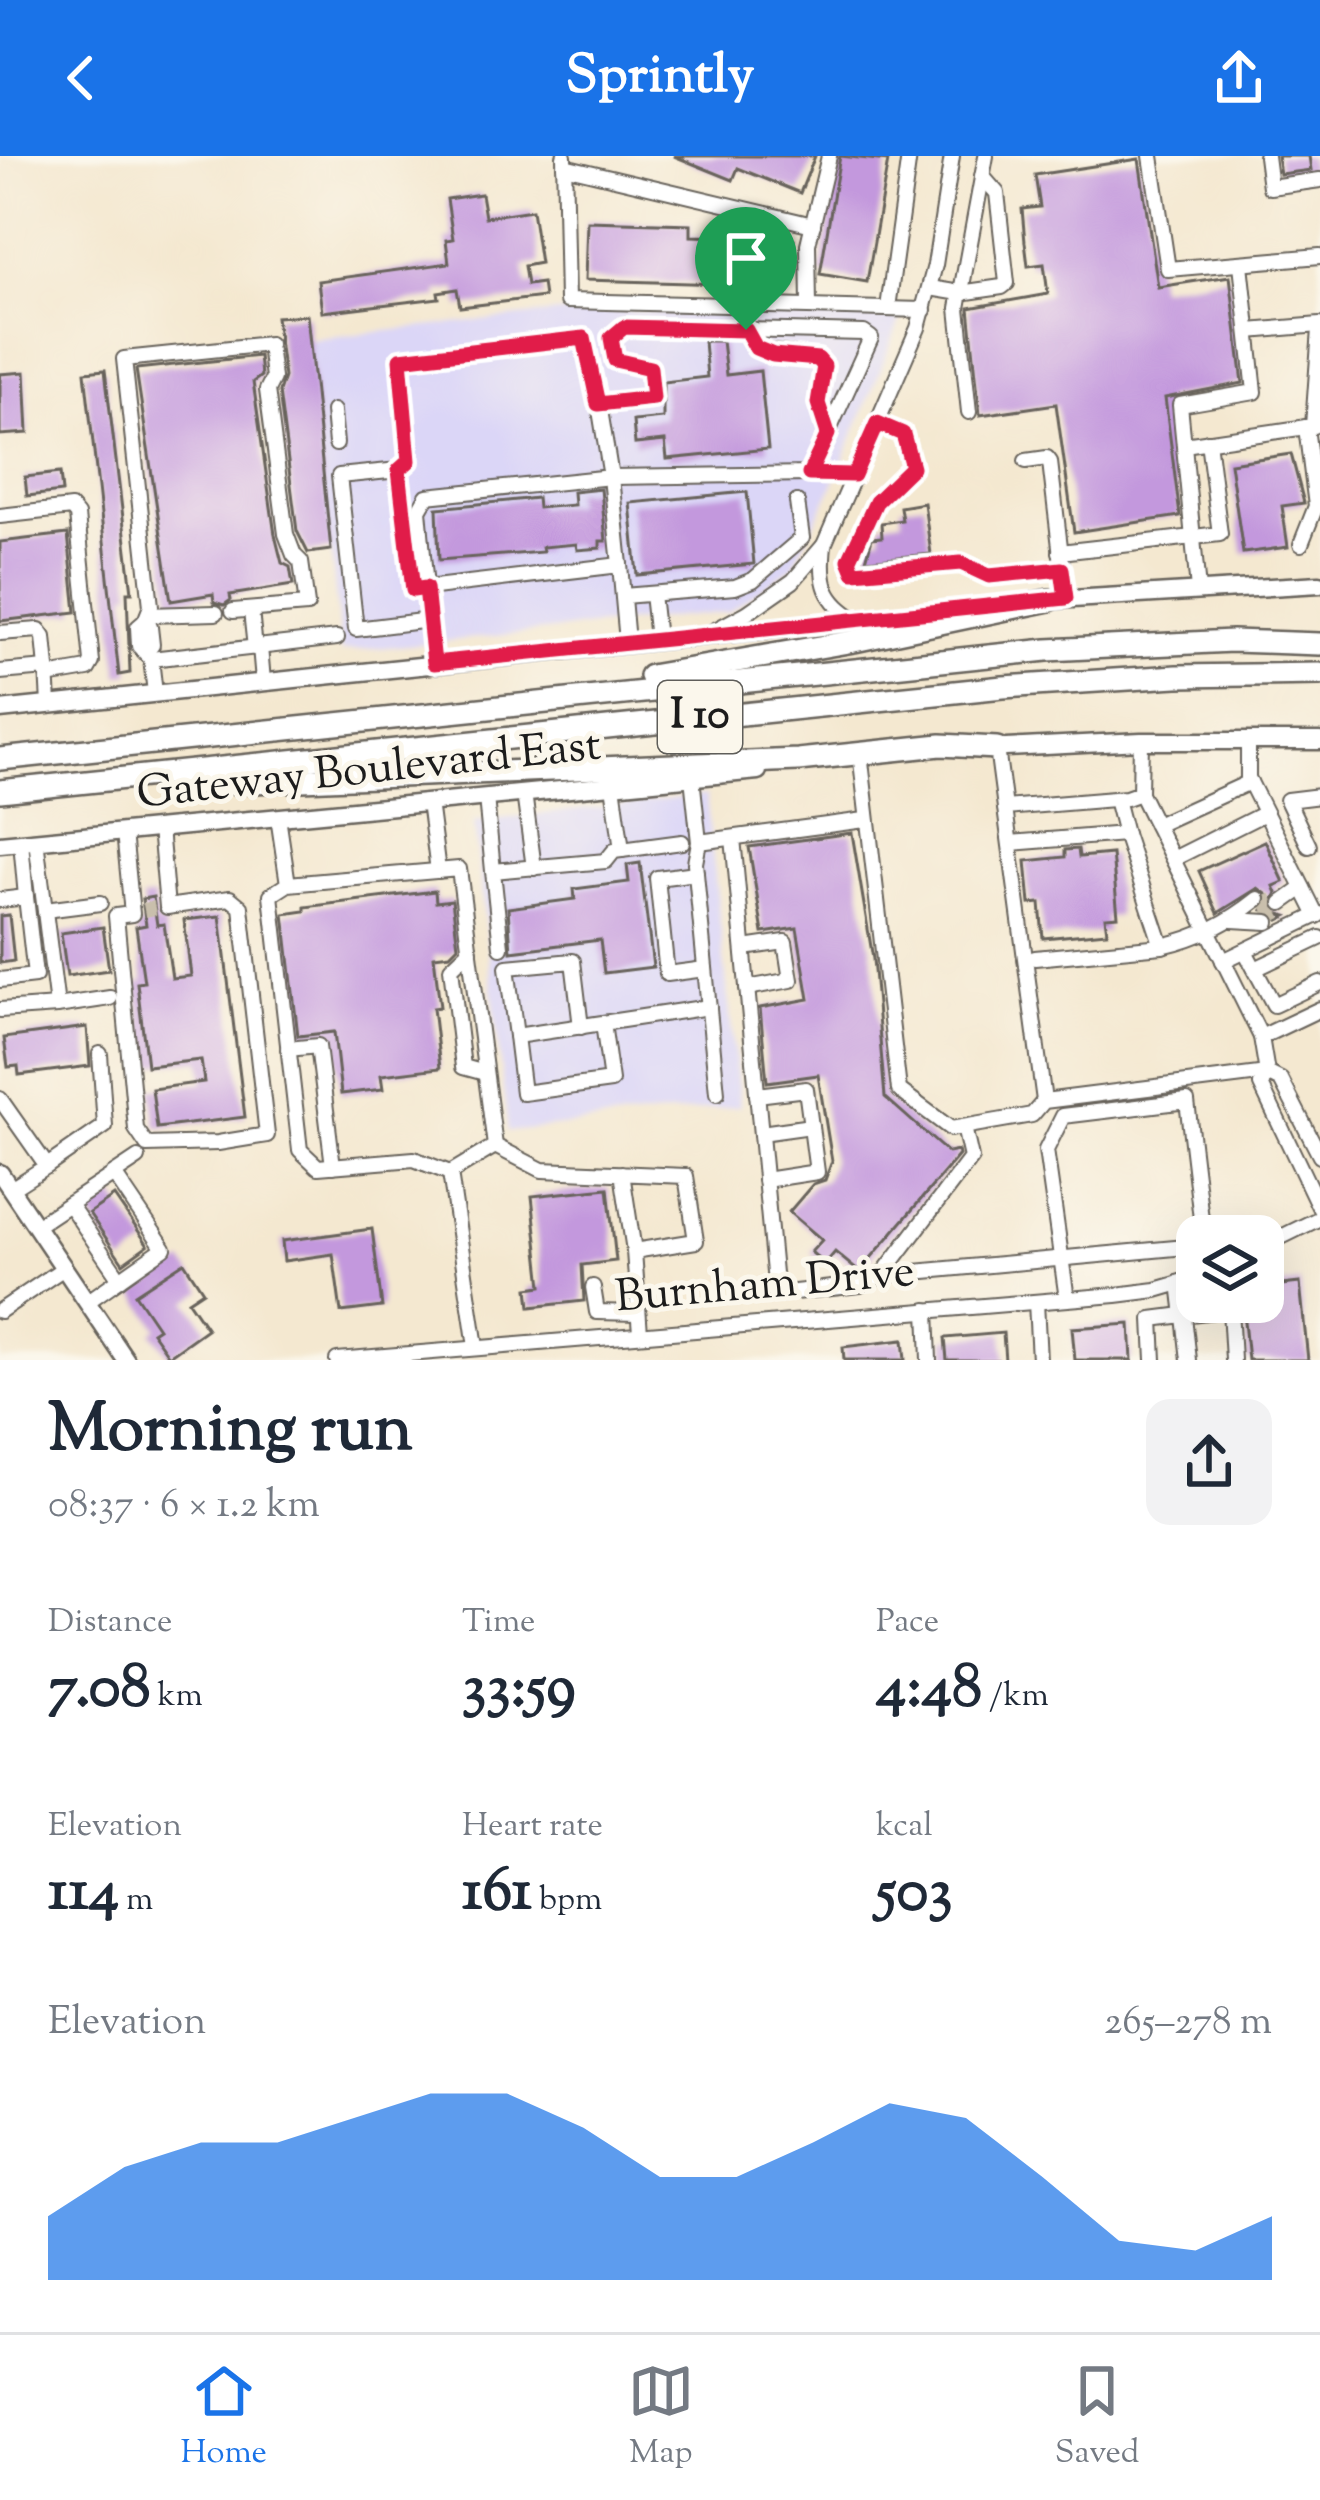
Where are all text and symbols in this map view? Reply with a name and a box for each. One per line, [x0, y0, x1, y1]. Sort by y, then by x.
text: Sprintly [566, 39, 755, 117]
icon: back [48, 45, 114, 111]
icon: share [1206, 45, 1272, 111]
pin [695, 207, 797, 330]
icon: arrive [713, 225, 779, 291]
road number: I 10 [658, 681, 742, 753]
street label: Gateway Boulevard East [134, 715, 604, 829]
map controls [1176, 1215, 1284, 1323]
button: layers [1176, 1215, 1284, 1323]
street label: Burnham Drive [613, 1242, 917, 1332]
text: Morning run [48, 1386, 413, 1481]
button: share [1146, 1399, 1272, 1525]
text: 08:37 · 6 × 1.2 km [48, 1479, 320, 1535]
text: Distance [48, 1599, 172, 1647]
text: Time [462, 1599, 535, 1647]
text: Pace [876, 1599, 939, 1647]
text: 7.08 [48, 1647, 151, 1734]
text: 33:59 [462, 1647, 576, 1734]
text: 4:48 [876, 1647, 982, 1734]
text: km [151, 1673, 203, 1721]
text: /km [982, 1673, 1049, 1721]
text: Elevation [48, 1803, 182, 1851]
text: Heart rate [462, 1803, 603, 1851]
text: kcal [876, 1803, 933, 1851]
text: 114 [48, 1851, 119, 1938]
text: 161 [462, 1851, 532, 1938]
text: 503 [876, 1851, 953, 1938]
text: m [119, 1877, 153, 1925]
text: bpm [532, 1877, 602, 1925]
text: Elevation [48, 1996, 206, 2052]
text: 265–278 m [1104, 1996, 1272, 2052]
tab: Home [180, 2358, 267, 2478]
tab: Map [628, 2358, 694, 2478]
tab: Saved [1055, 2358, 1140, 2478]

